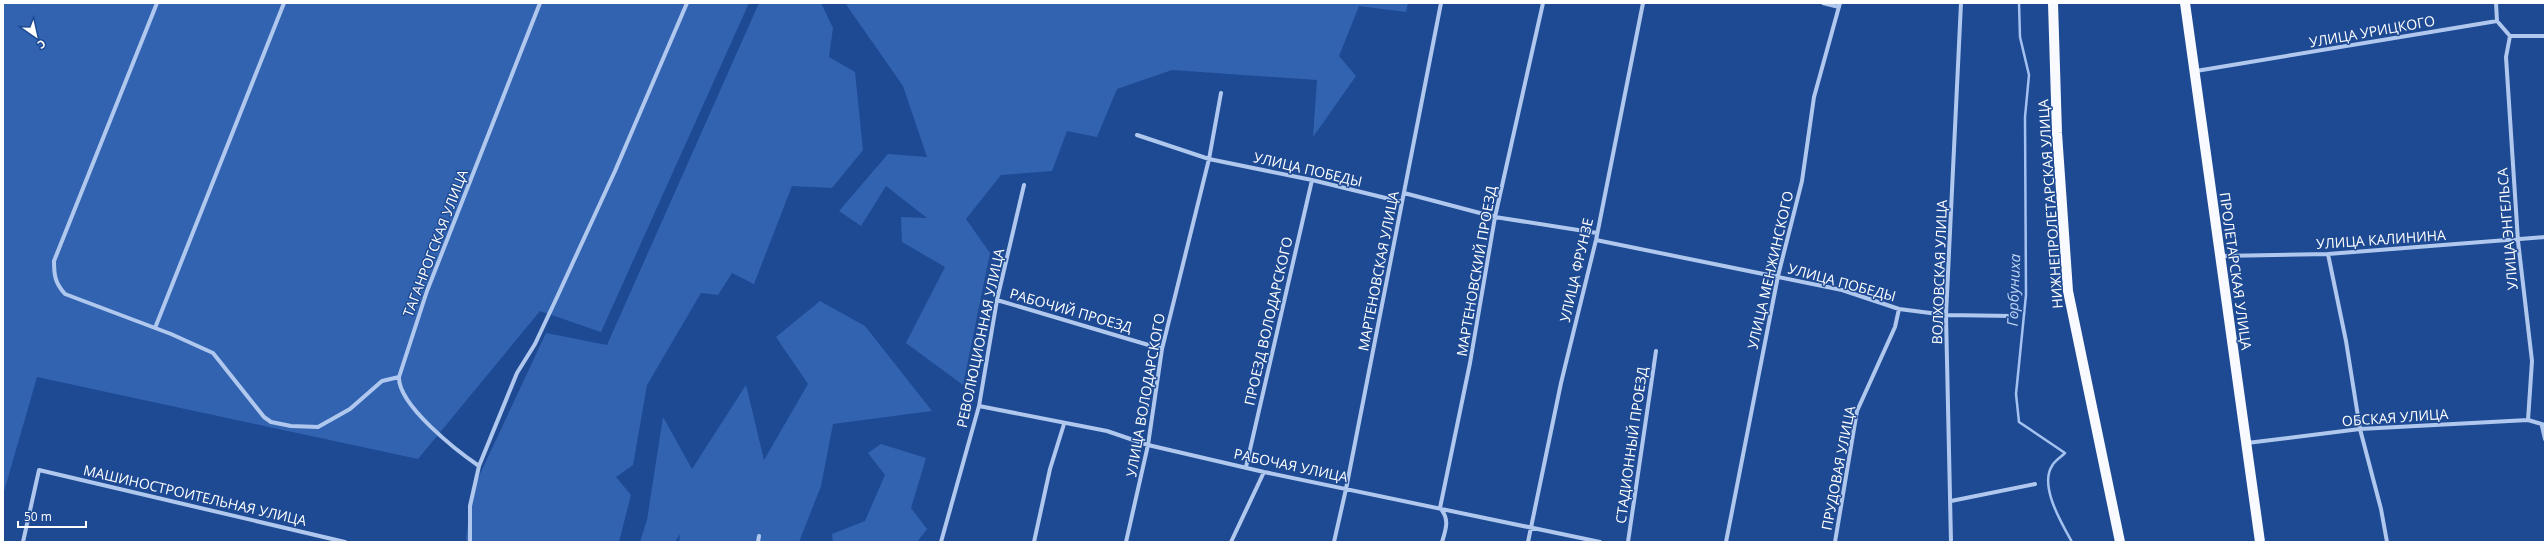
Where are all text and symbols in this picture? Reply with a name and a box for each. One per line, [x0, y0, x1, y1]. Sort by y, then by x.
street label: УЛИЦА УРИЦКОГО [2308, 11, 2437, 51]
north arrow [16, 16, 56, 56]
text: С [35, 37, 49, 53]
street label: НИЖНЕПРОЛЕТАРСКАЯ УЛИЦА [2033, 98, 2067, 309]
street label: УЛИЦА ПОБЕДЫ [1252, 147, 1364, 191]
street label: ТАГАНРОГСКАЯ УЛИЦА [398, 166, 472, 320]
street label: УЛИЦА ЭНГЕЛЬСА [2492, 167, 2522, 291]
street label: МАРТЕНОВСКИЙ ПРОЕЗД [1452, 184, 1500, 358]
street label: МАРТЕНОВСКАЯ УЛИЦА [1353, 189, 1403, 353]
street label: УЛИЦА МЕНЖИНСКОГО [1743, 189, 1797, 351]
street label: ПРОЛЕТАРСКАЯ УЛИЦА [2216, 191, 2256, 351]
street label: ВОЛХОВСКАЯ УЛИЦА [1927, 199, 1951, 345]
street label: УЛИЦА ФРУНЗЕ [1555, 216, 1597, 324]
street label: УЛИЦА КАЛИНИНА [2316, 225, 2447, 253]
street label: ПРОЕЗД ВОЛОДАРСКОГО [1239, 235, 1297, 407]
street label: РЕВОЛЮЦИОННАЯ УЛИЦА [952, 246, 1008, 429]
water label: Горбуниха [2002, 253, 2024, 327]
street label: УЛИЦА ПОБЕДЫ [1786, 258, 1898, 306]
street label: РАБОЧИЙ ПРОЕЗД [1008, 283, 1135, 337]
street label: УЛИЦА ВОЛОДАРСКОГО [1121, 312, 1169, 478]
street label: СТАДИОННЫЙ ПРОЕЗД [1611, 365, 1651, 525]
street label: ПРУДОВАЯ УЛИЦА [1817, 404, 1859, 532]
street label: ОБСКАЯ УЛИЦА [2341, 404, 2449, 430]
street label: РАБОЧАЯ УЛИЦА [1232, 444, 1350, 486]
street label: МАШИНОСТРОИТЕЛЬНАЯ УЛИЦА [82, 460, 309, 530]
scale bar [18, 503, 86, 529]
text: 50 m [24, 508, 52, 525]

